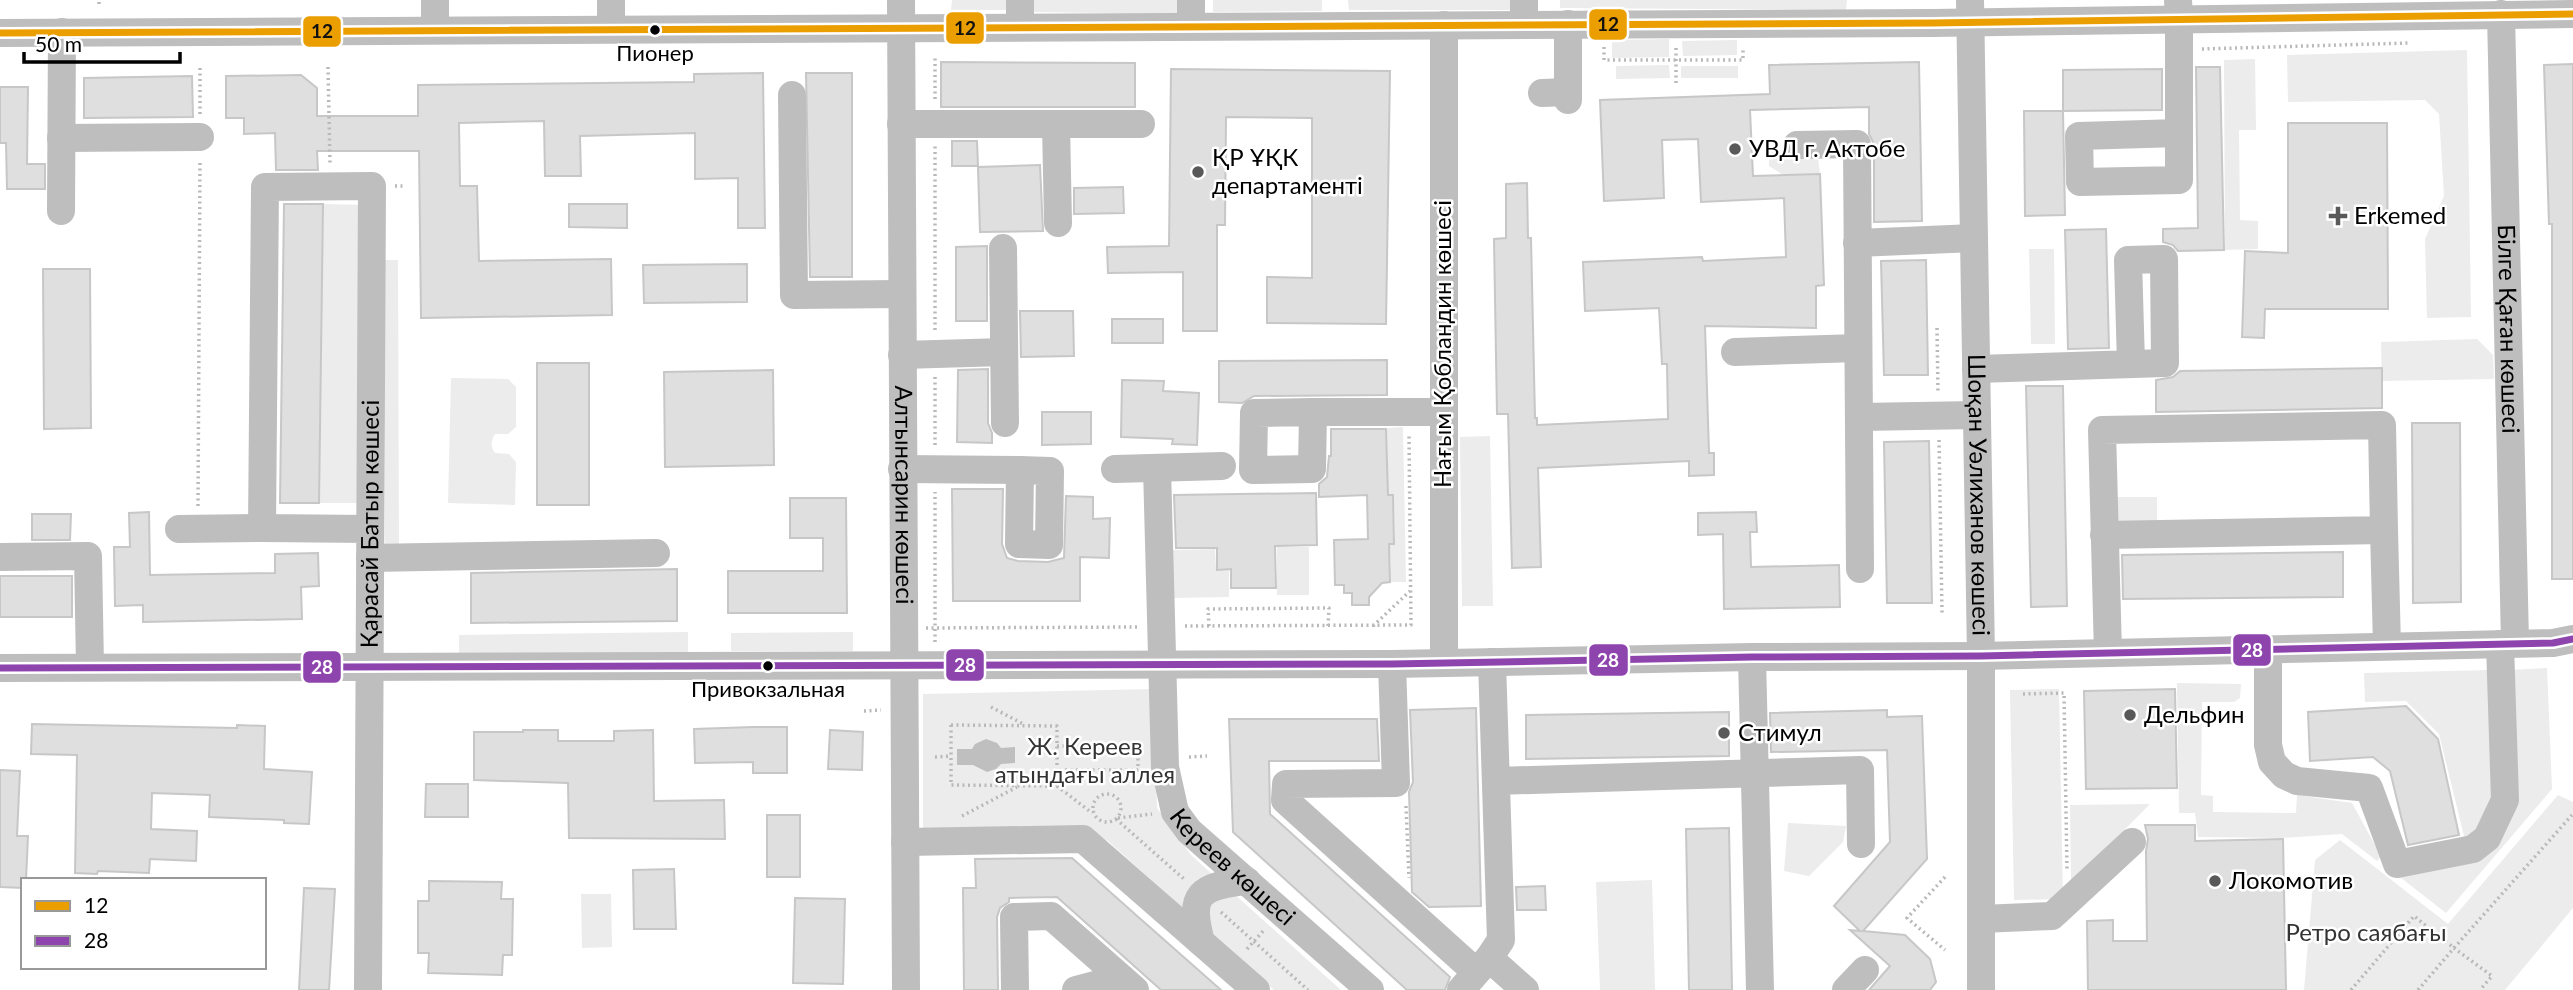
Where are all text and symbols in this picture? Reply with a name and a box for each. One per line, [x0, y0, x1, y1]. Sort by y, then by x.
line badge: 12 [1588, 8, 1628, 41]
line badge: 12 [945, 11, 985, 45]
text: 12 [1597, 12, 1619, 35]
line badge: 12 [302, 15, 342, 48]
text: 12 [954, 16, 976, 39]
text: 12 [311, 19, 333, 42]
scale bar [24, 21, 180, 65]
marker: Пионер [648, 23, 662, 37]
text: 50 m [35, 31, 82, 56]
place label: Пионер [616, 39, 694, 66]
place label: УВД г. Актобе [1749, 133, 1905, 162]
marker: УВД г. Актобе [1727, 141, 1743, 157]
place label: ҚР ҰҚК департаменті [1212, 142, 1363, 199]
marker: ҚР ҰҚК департаменті [1190, 164, 1206, 180]
street label: Нағым Қобландин көшесі [1427, 200, 1456, 488]
place label: Erkemed [2354, 200, 2446, 229]
marker: Erkemed [2328, 206, 2348, 226]
street label: Білге Қаған көшесі [2493, 224, 2526, 434]
street label: Шоқан Уәлиханов көшесі [1963, 354, 1997, 636]
street label: Алтынсарин көшесі [890, 385, 920, 605]
street label: Қарасай Батыр көшесі [354, 400, 384, 648]
line badge: 28 [2232, 633, 2272, 667]
text: 28 [2241, 638, 2263, 661]
line badge: 28 [1588, 643, 1629, 677]
line badge: 28 [945, 648, 985, 682]
text: 28 [1597, 648, 1619, 671]
line badge: 28 [302, 650, 342, 684]
text: 28 [954, 653, 976, 676]
text: 28 [311, 655, 333, 678]
marker: Привокзальная [761, 659, 775, 673]
place label: Привокзальная [691, 675, 845, 702]
place label: Дельфин [2144, 699, 2245, 728]
marker: Дельфин [2122, 707, 2138, 723]
place label: Стимул [1738, 717, 1822, 746]
marker: Стимул [1716, 725, 1732, 741]
park label: Ж. Кереев атындағы аллея [995, 731, 1175, 788]
street label: Кереев көшесі [1164, 802, 1302, 931]
place label: Локомотив [2228, 865, 2353, 894]
marker: Локомотив [2207, 873, 2223, 889]
legend [21, 878, 266, 969]
text: 12 [84, 892, 108, 917]
park label: Ретро саябағы [2285, 917, 2447, 946]
text: 28 [84, 927, 108, 952]

